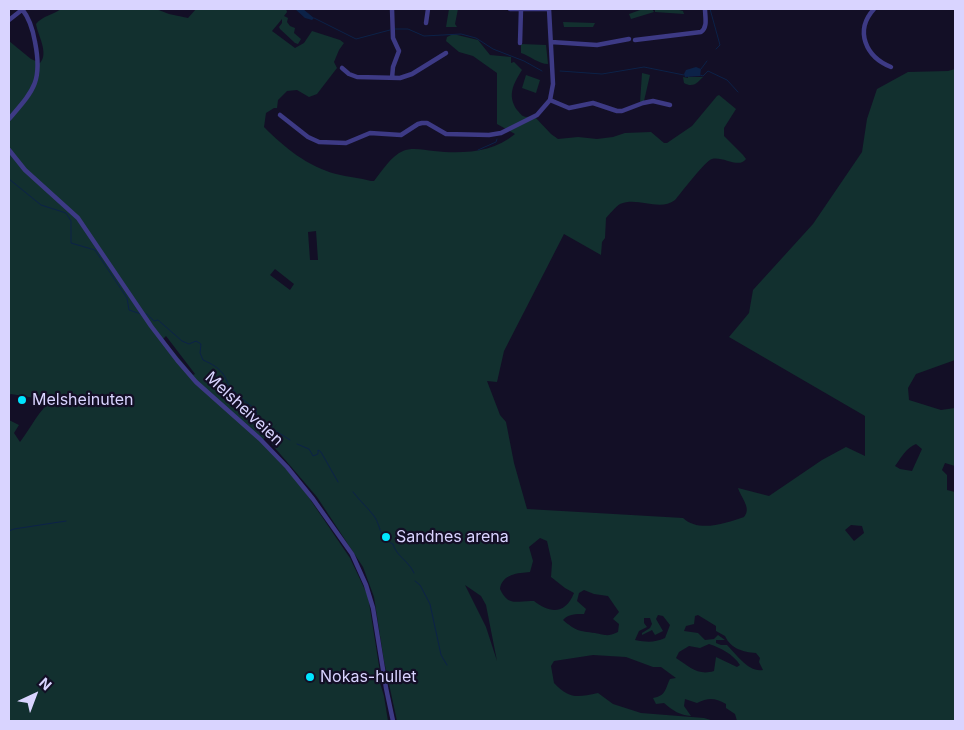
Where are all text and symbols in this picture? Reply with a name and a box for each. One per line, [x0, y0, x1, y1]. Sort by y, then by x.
street label: Melsheiveien [201, 368, 287, 450]
place label: Melsheinuten [32, 390, 134, 410]
marker: Melsheinuten [16, 394, 28, 406]
place label: Sandnes arena [396, 527, 509, 547]
marker: Sandnes arena [380, 531, 392, 543]
place label: Nokas-hullet [320, 667, 416, 687]
north arrow [10, 670, 60, 720]
marker: Nokas-hullet [304, 671, 316, 683]
text: N [36, 674, 55, 694]

